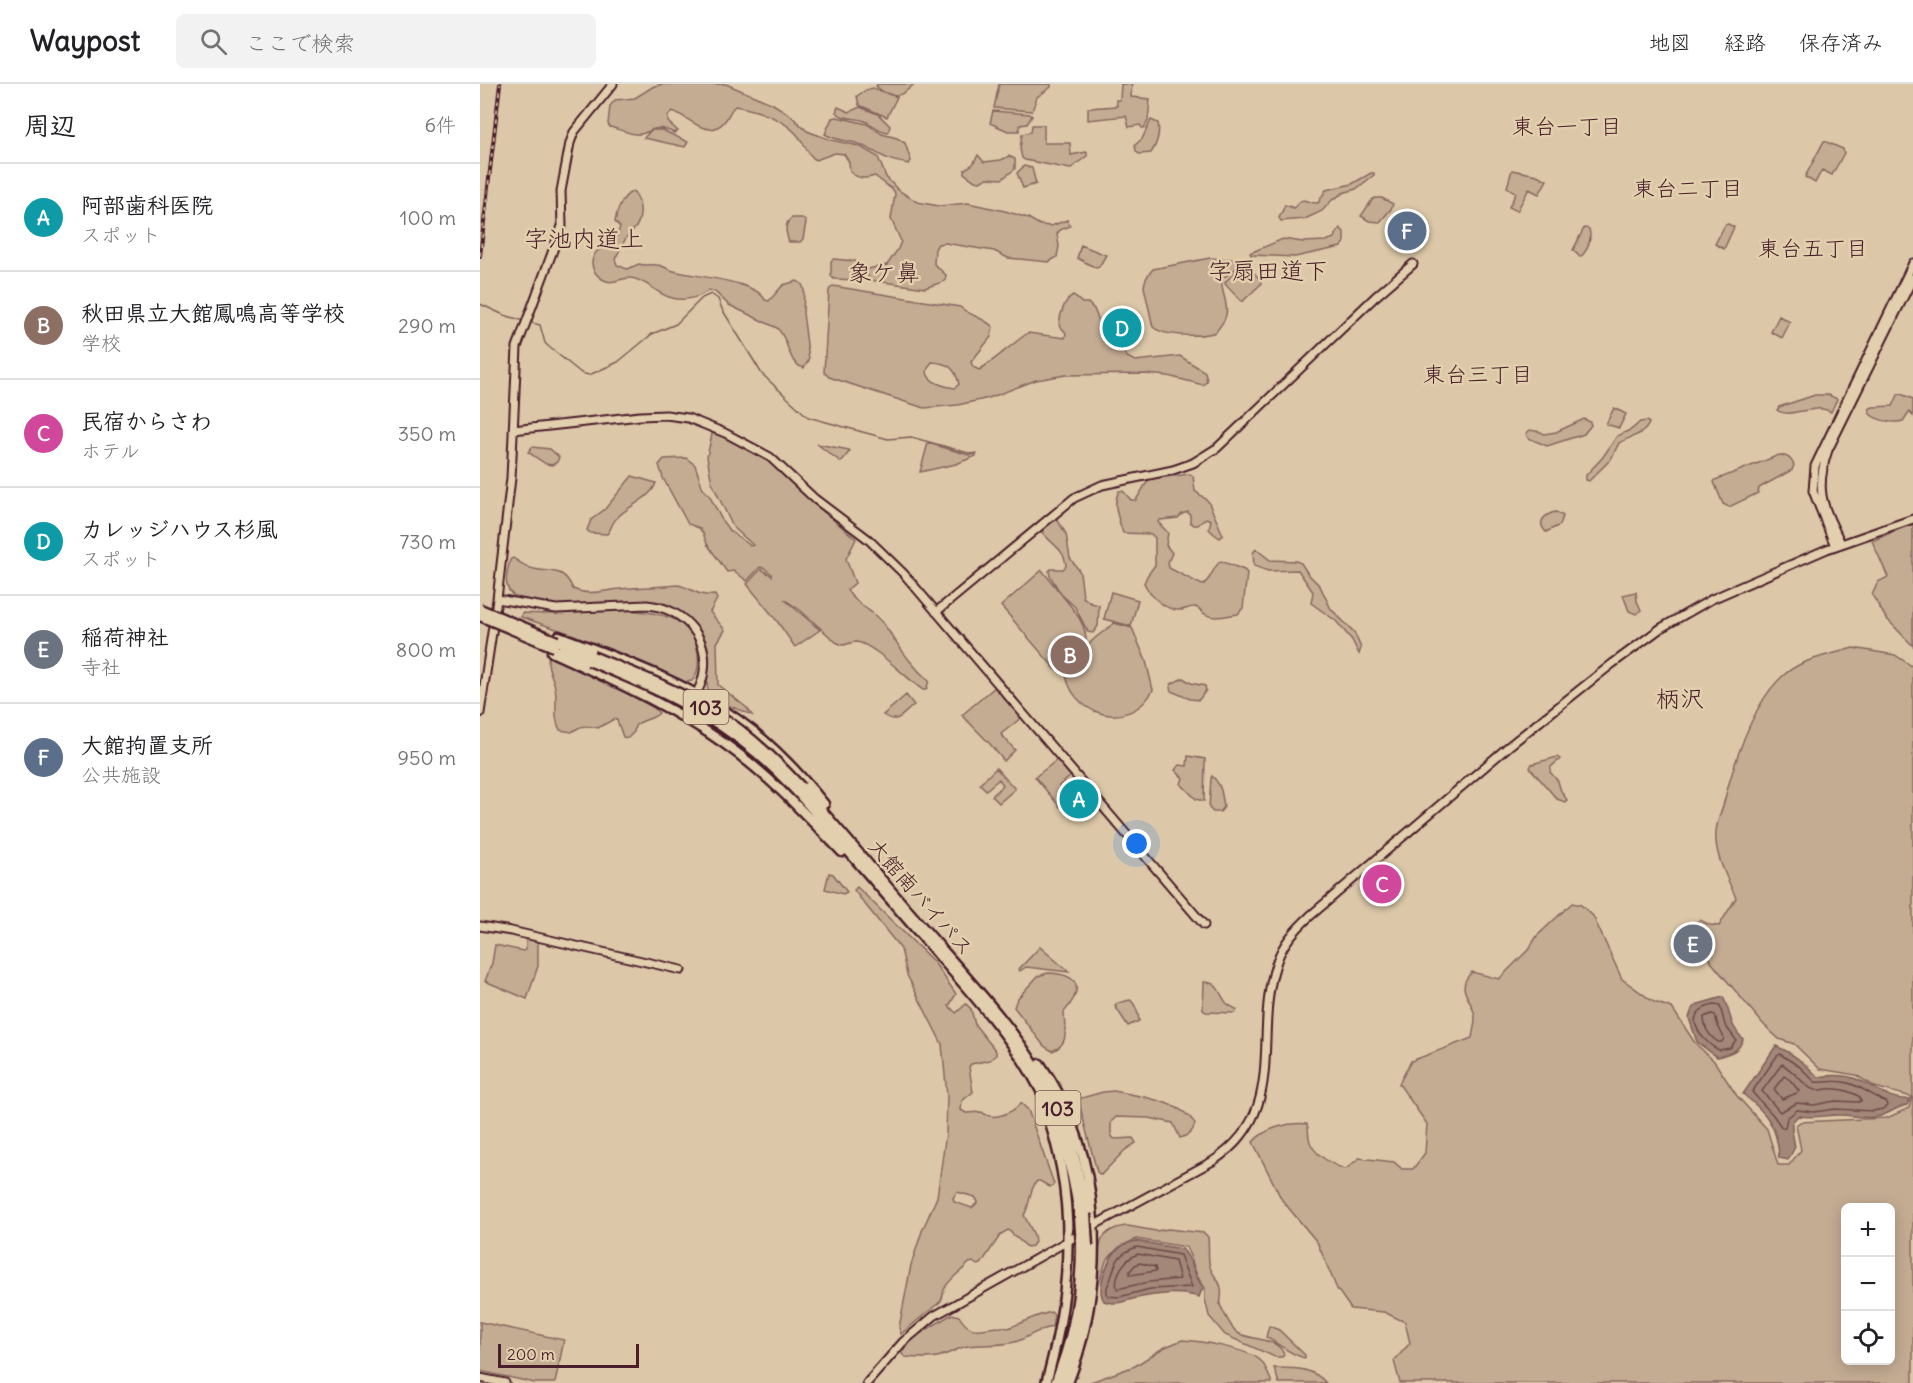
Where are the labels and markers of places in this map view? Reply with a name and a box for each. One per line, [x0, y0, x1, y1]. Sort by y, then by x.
pin: F [1388, 208, 1426, 254]
pin: D [1102, 306, 1142, 350]
pin: B [1050, 632, 1090, 678]
pin: A [1060, 776, 1098, 822]
pin: C [1362, 862, 1402, 906]
pin: E [1674, 922, 1712, 966]

